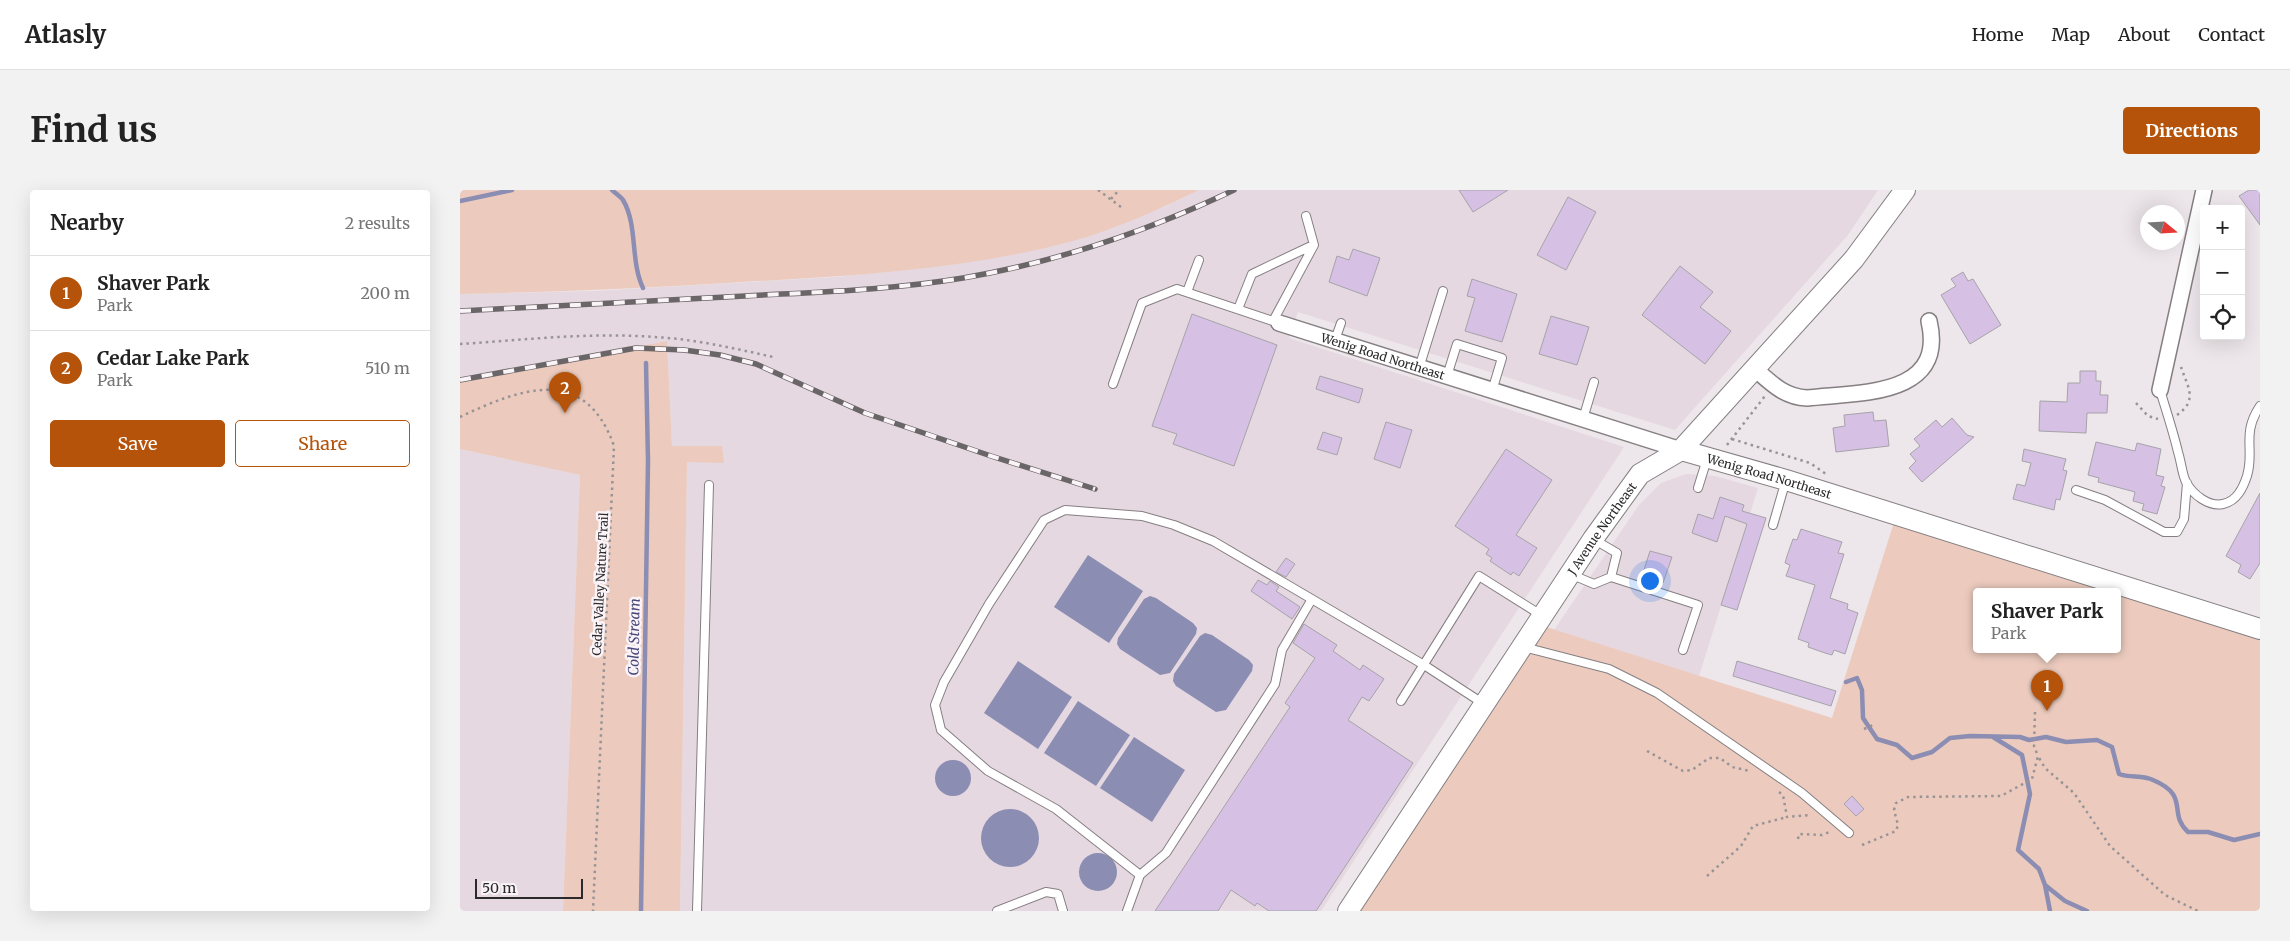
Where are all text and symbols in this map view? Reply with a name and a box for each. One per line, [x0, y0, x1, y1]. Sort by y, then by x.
text: Atlasly [25, 19, 106, 50]
text: Home [1972, 23, 2024, 46]
text: Map [2052, 23, 2090, 46]
text: About [2118, 23, 2170, 46]
text: Contact [2198, 23, 2265, 46]
button: Directions [2123, 107, 2260, 154]
text: Find us [30, 108, 157, 152]
north arrow [2140, 205, 2185, 250]
map controls [2200, 205, 2245, 340]
button: + [2200, 205, 2245, 250]
text: Nearby [50, 209, 124, 236]
text: 2 results [345, 213, 410, 233]
button: − [2200, 250, 2245, 295]
text: Shaver Park [97, 271, 209, 295]
text: 1 [62, 283, 70, 303]
text: 200 m [360, 283, 410, 303]
text: Park [97, 295, 133, 315]
button: locate [2200, 295, 2245, 340]
street label: Wenig Road Northeast [1318, 329, 1447, 383]
text: Cedar Lake Park [97, 346, 249, 370]
text: 2 [61, 358, 71, 378]
text: 510 m [365, 358, 410, 378]
text: Park [97, 370, 133, 390]
pin: 2 [549, 372, 581, 413]
button: Save [50, 420, 225, 467]
button: Share [235, 420, 410, 467]
street label: Wenig Road Northeast [1704, 450, 1834, 501]
street label: J Avenue Northeast [1563, 479, 1639, 578]
street label: Cedar Valley Nature Trail [589, 512, 611, 656]
your location [1637, 568, 1663, 594]
popup [1973, 588, 2121, 653]
water label: Cold Stream [624, 598, 644, 676]
text: Shaver Park [1991, 599, 2103, 623]
text: Park [1991, 623, 2026, 643]
pin: 1 [2031, 670, 2063, 711]
scale bar [475, 876, 582, 899]
text: 50 m [482, 879, 516, 897]

